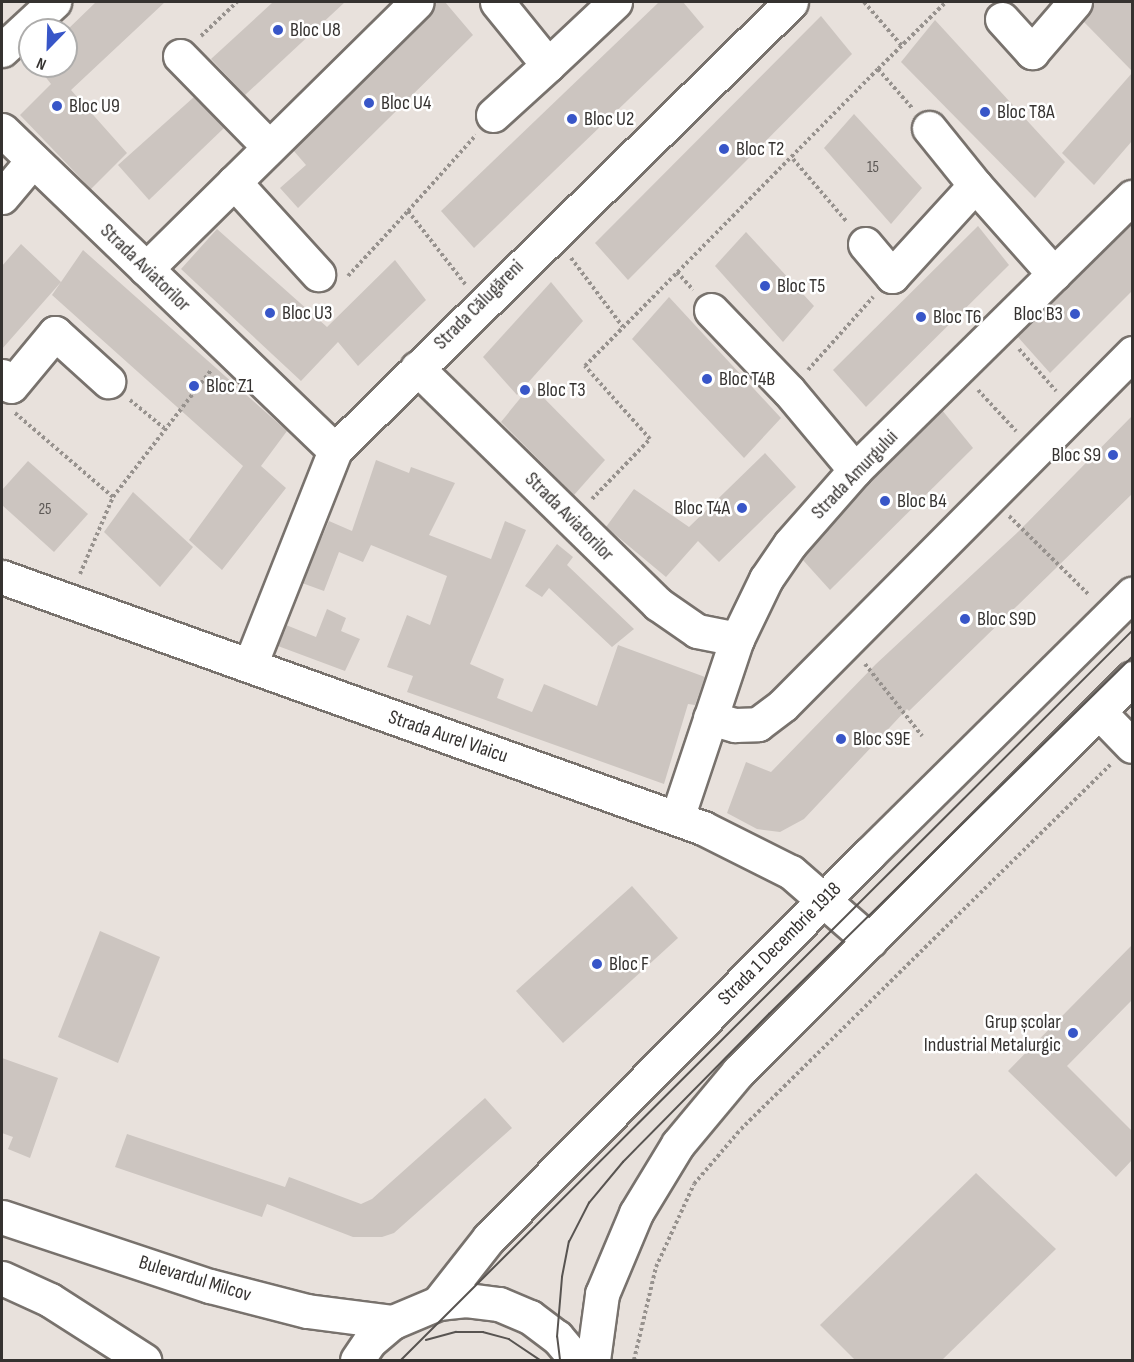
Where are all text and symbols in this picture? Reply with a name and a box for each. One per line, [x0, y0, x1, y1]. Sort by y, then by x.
north arrow [18, 18, 78, 78]
place label: Bloc U8 [290, 18, 341, 42]
marker: Bloc U8 [271, 23, 285, 37]
text: N [34, 53, 49, 74]
place label: Bloc U4 [381, 91, 431, 115]
place label: Bloc U9 [69, 94, 120, 118]
marker: Bloc U4 [362, 96, 376, 110]
marker: Bloc U9 [50, 99, 64, 113]
place label: Bloc T8A [997, 100, 1055, 124]
marker: Bloc T8A [978, 105, 992, 119]
place label: Bloc U2 [584, 107, 634, 131]
marker: Bloc U2 [565, 112, 579, 126]
place label: Bloc T2 [736, 137, 784, 161]
marker: Bloc T2 [717, 142, 731, 156]
house number: 15 [867, 158, 879, 178]
street label: Strada Aviatorilor [95, 219, 195, 317]
street label: Strada Călugăreni [429, 255, 529, 355]
place label: Bloc T5 [777, 274, 825, 298]
marker: Bloc T5 [758, 279, 772, 293]
place label: Bloc U3 [282, 301, 332, 325]
place label: Bloc B3 [1014, 302, 1063, 326]
place label: Bloc T6 [933, 305, 981, 329]
marker: Bloc U3 [263, 306, 277, 320]
marker: Bloc B3 [1068, 307, 1082, 321]
marker: Bloc T6 [914, 310, 928, 324]
place label: Bloc T4B [719, 367, 775, 391]
marker: Bloc T4B [700, 372, 714, 386]
place label: Bloc Z1 [206, 374, 253, 398]
place label: Bloc T3 [537, 378, 586, 402]
marker: Bloc Z1 [187, 379, 201, 393]
marker: Bloc T3 [518, 383, 532, 397]
street label: Strada Amurgului [807, 425, 903, 525]
place label: Bloc S9 [1051, 443, 1101, 467]
marker: Bloc S9 [1106, 448, 1120, 462]
street label: Strada Aviatorilor [520, 468, 618, 566]
place label: Bloc B4 [897, 489, 947, 513]
marker: Bloc B4 [878, 494, 892, 508]
place label: Bloc T4A [674, 496, 730, 520]
house number: 25 [38, 500, 52, 520]
marker: Bloc T4A [735, 501, 749, 515]
place label: Bloc S9D [977, 607, 1036, 631]
marker: Bloc S9D [958, 612, 972, 626]
street label: Strada Aurel Vlaicu [385, 705, 511, 769]
place label: Bloc S9E [853, 727, 911, 751]
marker: Bloc S9E [834, 732, 848, 746]
street label: Strada 1 Decembrie 1918 [713, 877, 847, 1011]
place label: Bloc F [609, 952, 649, 976]
marker: Bloc F [590, 957, 604, 971]
place label: Grup școlar Industrial Metalurgic [924, 1010, 1061, 1057]
marker: Grup școlar Industrial Metalurgic [1066, 1026, 1080, 1040]
street label: Bulevardul Milcov [136, 1251, 254, 1307]

